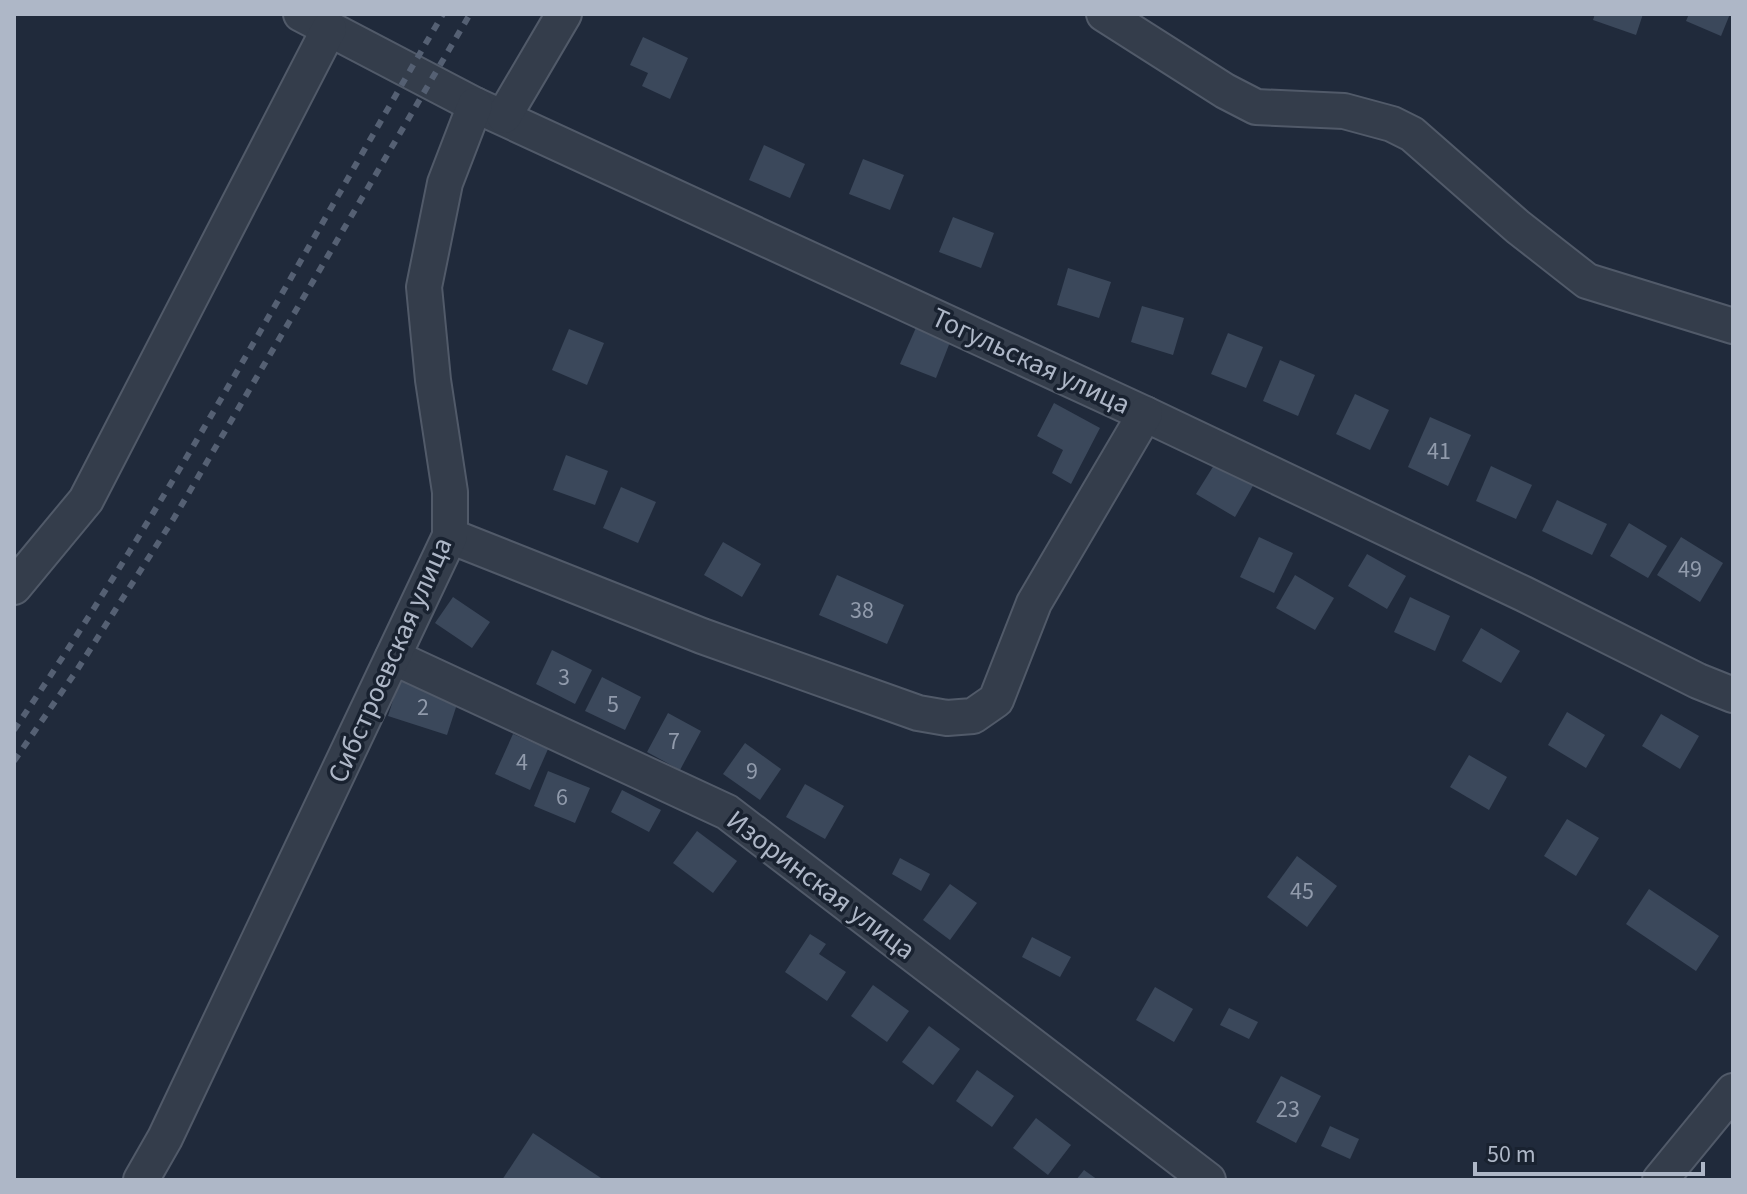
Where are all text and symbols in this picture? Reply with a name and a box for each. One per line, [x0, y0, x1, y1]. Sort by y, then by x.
street label: Тогульская улица [925, 297, 1137, 425]
house number: 41 [1427, 434, 1451, 469]
street label: Сибстроевская улица [318, 531, 462, 789]
house number: 49 [1678, 552, 1702, 587]
house number: 38 [850, 593, 874, 628]
house number: 3 [558, 660, 570, 695]
house number: 5 [607, 687, 619, 722]
house number: 2 [417, 690, 429, 725]
house number: 7 [668, 724, 680, 759]
house number: 4 [516, 745, 528, 780]
house number: 9 [746, 754, 758, 789]
house number: 6 [556, 780, 568, 815]
street label: Изоринская улица [718, 801, 924, 969]
house number: 45 [1290, 874, 1314, 909]
house number: 23 [1276, 1092, 1300, 1127]
scale bar [1475, 1126, 1703, 1176]
text: 50 m [1487, 1137, 1536, 1172]

